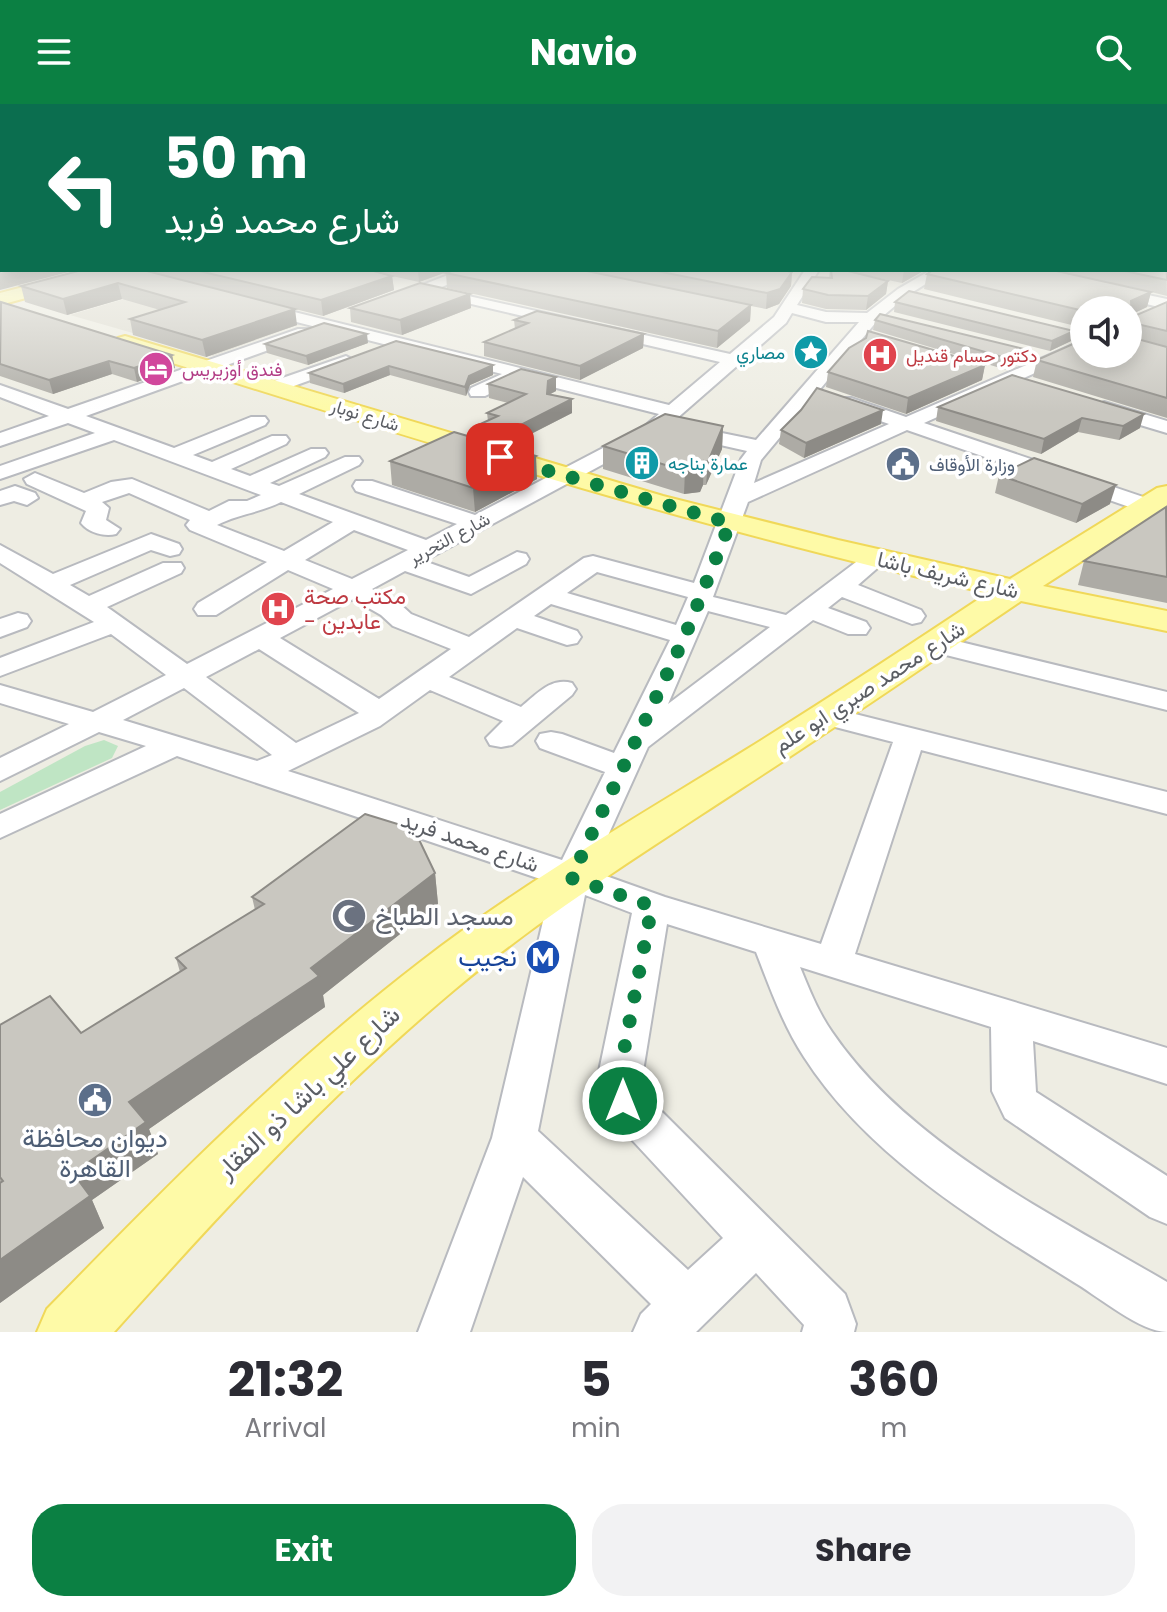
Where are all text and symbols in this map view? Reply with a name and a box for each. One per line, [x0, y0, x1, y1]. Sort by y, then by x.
text: Navio [530, 27, 637, 78]
icon: menu [32, 30, 76, 74]
icon: search [1091, 30, 1135, 74]
text: 50 m [164, 119, 308, 198]
icon: left [32, 136, 136, 240]
text: شارع محمد فريد [164, 195, 400, 246]
map controls [1070, 296, 1142, 368]
button: sound [1070, 296, 1142, 368]
place icon: مصاري [792, 333, 830, 371]
hospital icon: دكتور حسام قنديل [861, 336, 899, 374]
place label: مصاري [736, 340, 785, 368]
place label: دكتور حسام قنديل [906, 343, 1037, 368]
hotel icon: فندق أوزيريس [137, 350, 175, 388]
place label: فندق أوزيريس [182, 357, 283, 382]
street label: شارع نوبار [327, 392, 402, 437]
pin [466, 423, 534, 491]
icon: arrive [478, 435, 522, 479]
building icon: عمارة بناجه [623, 444, 661, 482]
public building icon: وزارة الأوقاف [884, 445, 922, 483]
place label: عمارة بناجه [668, 451, 748, 476]
place label: وزارة الأوقاف [929, 452, 1015, 477]
street label: شارع التحرير [403, 506, 494, 570]
street label: شارع شريف باشا [874, 544, 1022, 606]
place label: مكتب صحة - عابدين [304, 581, 406, 637]
hospital icon: مكتب صحة - عابدين [259, 590, 297, 628]
street label: شارع محمد صبري ابو علم [767, 613, 972, 763]
street label: شارع محمد فريد [397, 804, 543, 880]
mosque icon: مسجد الطباخ [330, 897, 368, 935]
place label: مسجد الطباخ [375, 898, 514, 934]
metro station icon: نجيب [524, 938, 562, 976]
place label: نجيب [458, 939, 517, 975]
street label: شارع علي باشا ذو الفقار [207, 997, 410, 1190]
position arrow [581, 1059, 665, 1143]
public building icon: ديوان محافظة القاهرة [76, 1081, 114, 1119]
place label: ديوان محافظة القاهرة [22, 1120, 168, 1186]
text: 21:32 [228, 1346, 343, 1413]
text: 5 [580, 1346, 611, 1413]
text: 360 [848, 1346, 939, 1413]
text: Arrival [245, 1410, 326, 1446]
text: min [571, 1410, 621, 1446]
text: m [880, 1410, 907, 1446]
button: Exit [32, 1504, 576, 1596]
button: Share [592, 1504, 1135, 1596]

